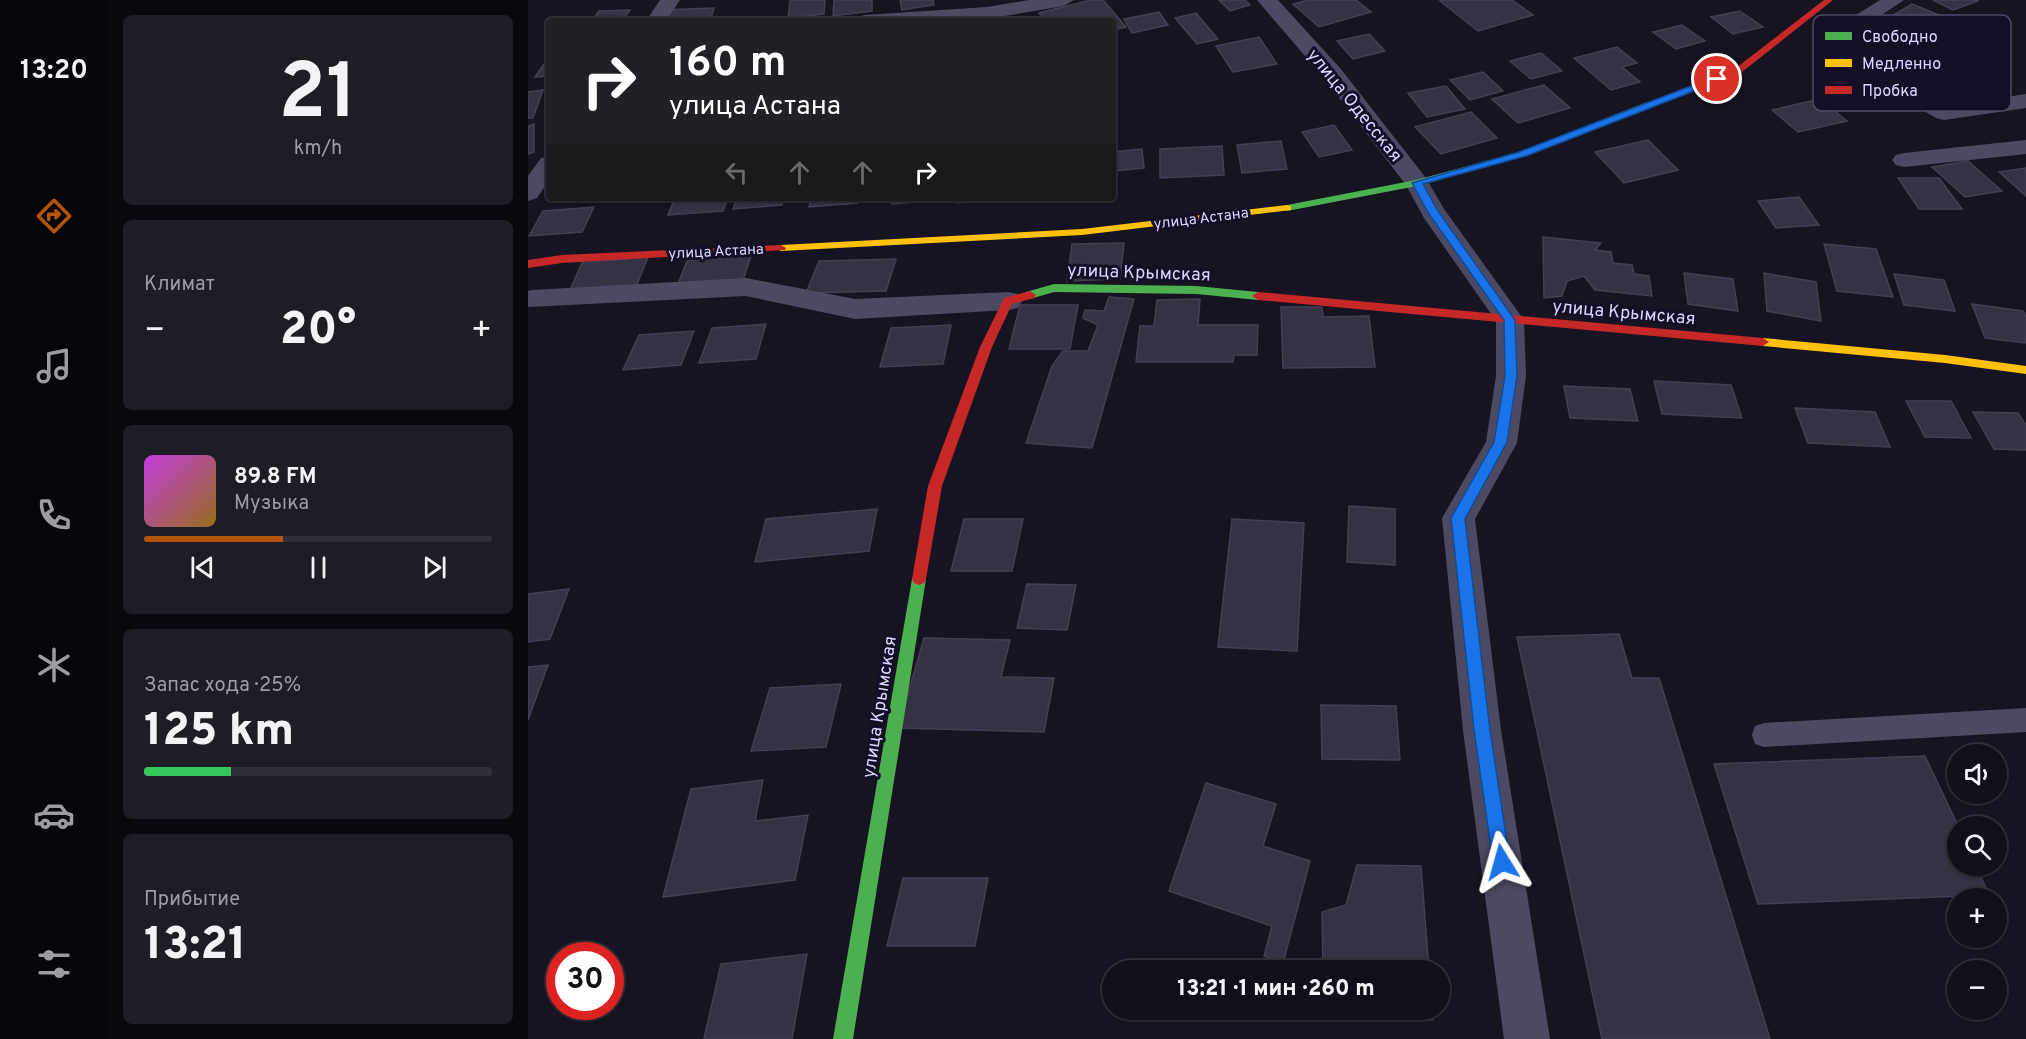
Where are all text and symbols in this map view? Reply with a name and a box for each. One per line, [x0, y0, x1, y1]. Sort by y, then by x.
legend [1813, 15, 2011, 111]
text: Свободно [1862, 28, 1938, 48]
text: 160 m [669, 38, 787, 91]
icon: right [570, 42, 648, 120]
street label: улица Одесская [1301, 45, 1407, 167]
text: 21 [279, 47, 357, 146]
pin [1691, 53, 1742, 104]
text: 13:20 [20, 54, 88, 88]
text: Медленно [1862, 55, 1941, 75]
icon: arrive [1700, 62, 1733, 95]
text: Пробка [1862, 82, 1918, 102]
text: улица Астана [669, 90, 841, 124]
text: km/h [294, 136, 342, 162]
icon: left [720, 156, 753, 189]
icon: ahead [783, 156, 816, 189]
icon: ahead [846, 156, 879, 189]
icon: right [909, 156, 942, 189]
icon: directions [33, 195, 75, 237]
street label: улица Астана [1153, 204, 1250, 235]
street label: улица Астана [668, 241, 764, 264]
street label: улица Крымская [1067, 260, 1211, 287]
text: Климат [144, 272, 215, 298]
street label: улица Крымская [1551, 296, 1696, 331]
text: 20° [280, 303, 356, 360]
text: − [144, 311, 165, 353]
text: + [471, 311, 492, 353]
icon: music [33, 345, 75, 387]
text: 89.8 FM [234, 464, 316, 491]
text: Музыка [234, 491, 309, 517]
icon: phone [33, 494, 75, 536]
icon: previous [186, 551, 219, 584]
icon: pause [302, 551, 335, 584]
icon: next [418, 551, 451, 584]
street label: улица Крымская [858, 635, 903, 780]
icon: climate [33, 644, 75, 686]
text: Запас хода · 25% [144, 673, 301, 699]
text: 125 km [144, 704, 294, 761]
map controls [1947, 744, 2007, 1020]
button: sound [1947, 744, 2007, 804]
icon: car [33, 794, 75, 836]
button: search [1947, 816, 2007, 876]
position arrow [1470, 830, 1534, 894]
text: Прибытие [144, 887, 240, 913]
button: + [1947, 888, 2007, 948]
text: 13:21 [144, 918, 246, 975]
speed limit sign: 30 [546, 942, 624, 1020]
icon: filters [33, 943, 75, 985]
button: − [1947, 960, 2007, 1020]
text: 13:21 · 1 мин · 260 m [1177, 976, 1375, 1003]

